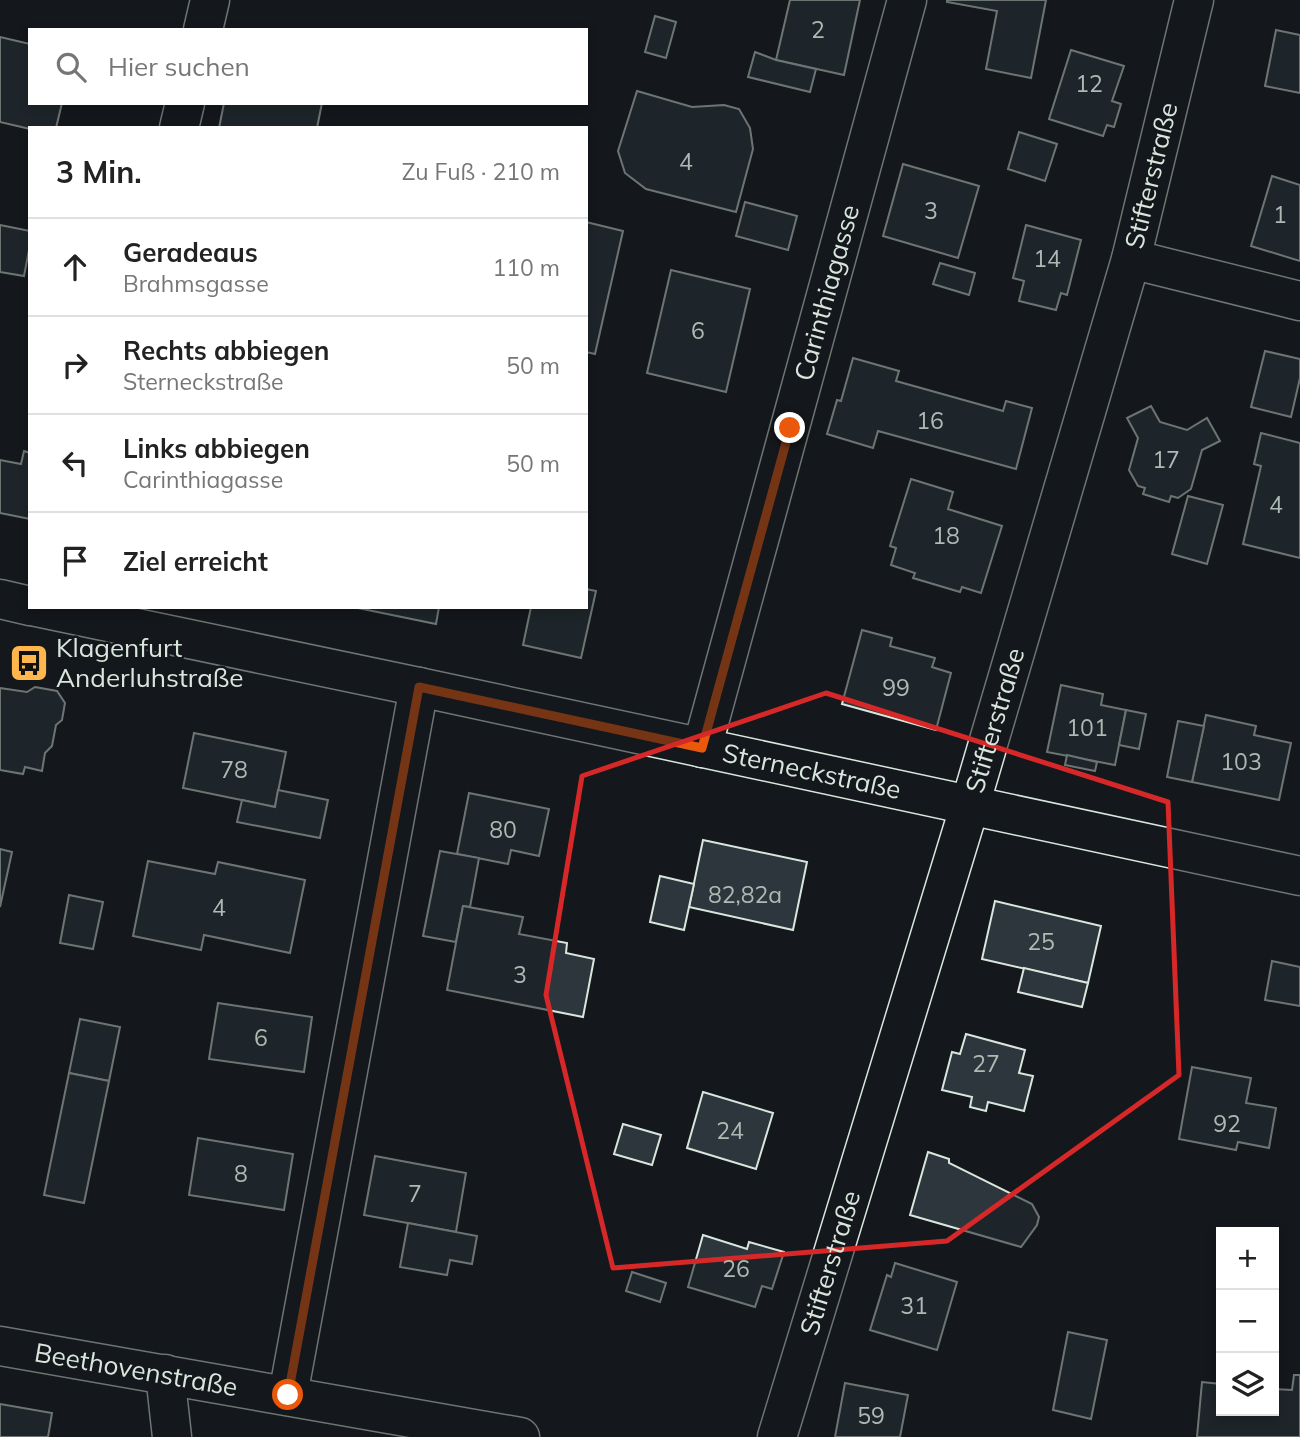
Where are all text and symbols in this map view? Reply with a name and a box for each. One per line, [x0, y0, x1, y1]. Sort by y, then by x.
house number: 2 [811, 15, 825, 44]
search box [28, 28, 588, 105]
icon: search [52, 48, 90, 86]
text: Hier suchen [108, 50, 250, 83]
house number: 12 [1075, 69, 1103, 98]
street label: Stifterstraße [1117, 99, 1185, 252]
house number: 4 [679, 147, 693, 176]
text: 3 Min. [56, 153, 142, 191]
text: Zu Fuß · 210 m [402, 157, 560, 186]
house number: 3 [924, 196, 938, 225]
house number: 1 [1273, 200, 1287, 229]
street label: Carinthiagasse [786, 201, 866, 384]
text: Geradeaus [123, 236, 258, 269]
house number: 14 [1033, 244, 1061, 273]
icon: ahead [56, 248, 94, 286]
text: 110 m [492, 253, 560, 282]
text: Brahmsgasse [123, 269, 269, 298]
house number: 6 [691, 316, 705, 345]
text: Rechts abbiegen [123, 334, 329, 367]
icon: right [56, 346, 94, 384]
text: 50 m [506, 351, 560, 380]
text: Sterneckstraße [123, 367, 284, 396]
house number: 16 [916, 406, 944, 435]
route end [774, 412, 805, 443]
text: Links abbiegen [123, 432, 310, 465]
icon: left [56, 444, 94, 482]
house number: 17 [1152, 445, 1180, 474]
text: 50 m [506, 449, 560, 478]
text: Carinthiagasse [123, 465, 283, 494]
house number: 4 [1269, 490, 1283, 519]
house number: 18 [932, 521, 960, 550]
icon: arrive [56, 542, 94, 580]
text: Ziel erreicht [123, 545, 268, 578]
place label: Klagenfurt Anderluhstraße [56, 631, 243, 694]
bus stop icon: Klagenfurt Anderluhstraße [8, 642, 50, 684]
street label: Stifterstraße [957, 644, 1031, 797]
house number: 99 [882, 673, 910, 702]
house number: 101 [1066, 713, 1108, 742]
street label: Sterneckstraße [720, 736, 904, 806]
house number: 103 [1220, 747, 1262, 776]
house number: 78 [220, 755, 248, 784]
house number: 80 [489, 815, 517, 844]
house number: 82,82a [708, 880, 782, 909]
house number: 4 [212, 893, 226, 922]
house number: 25 [1027, 927, 1055, 956]
house number: 3 [513, 960, 527, 989]
house number: 6 [254, 1023, 268, 1052]
house number: 27 [972, 1049, 1000, 1078]
house number: 92 [1213, 1109, 1241, 1138]
house number: 24 [716, 1116, 744, 1145]
house number: 8 [234, 1159, 248, 1188]
house number: 7 [408, 1179, 422, 1208]
street label: Stifterstraße [792, 1186, 867, 1339]
map controls [1216, 1227, 1279, 1416]
button: + [1216, 1227, 1279, 1290]
house number: 26 [722, 1254, 750, 1283]
button: − [1216, 1290, 1279, 1353]
house number: 31 [900, 1291, 928, 1320]
street label: Beethovenstraße [32, 1335, 240, 1403]
button: layers [1216, 1353, 1279, 1416]
route start [272, 1379, 303, 1410]
house number: 59 [857, 1401, 885, 1430]

